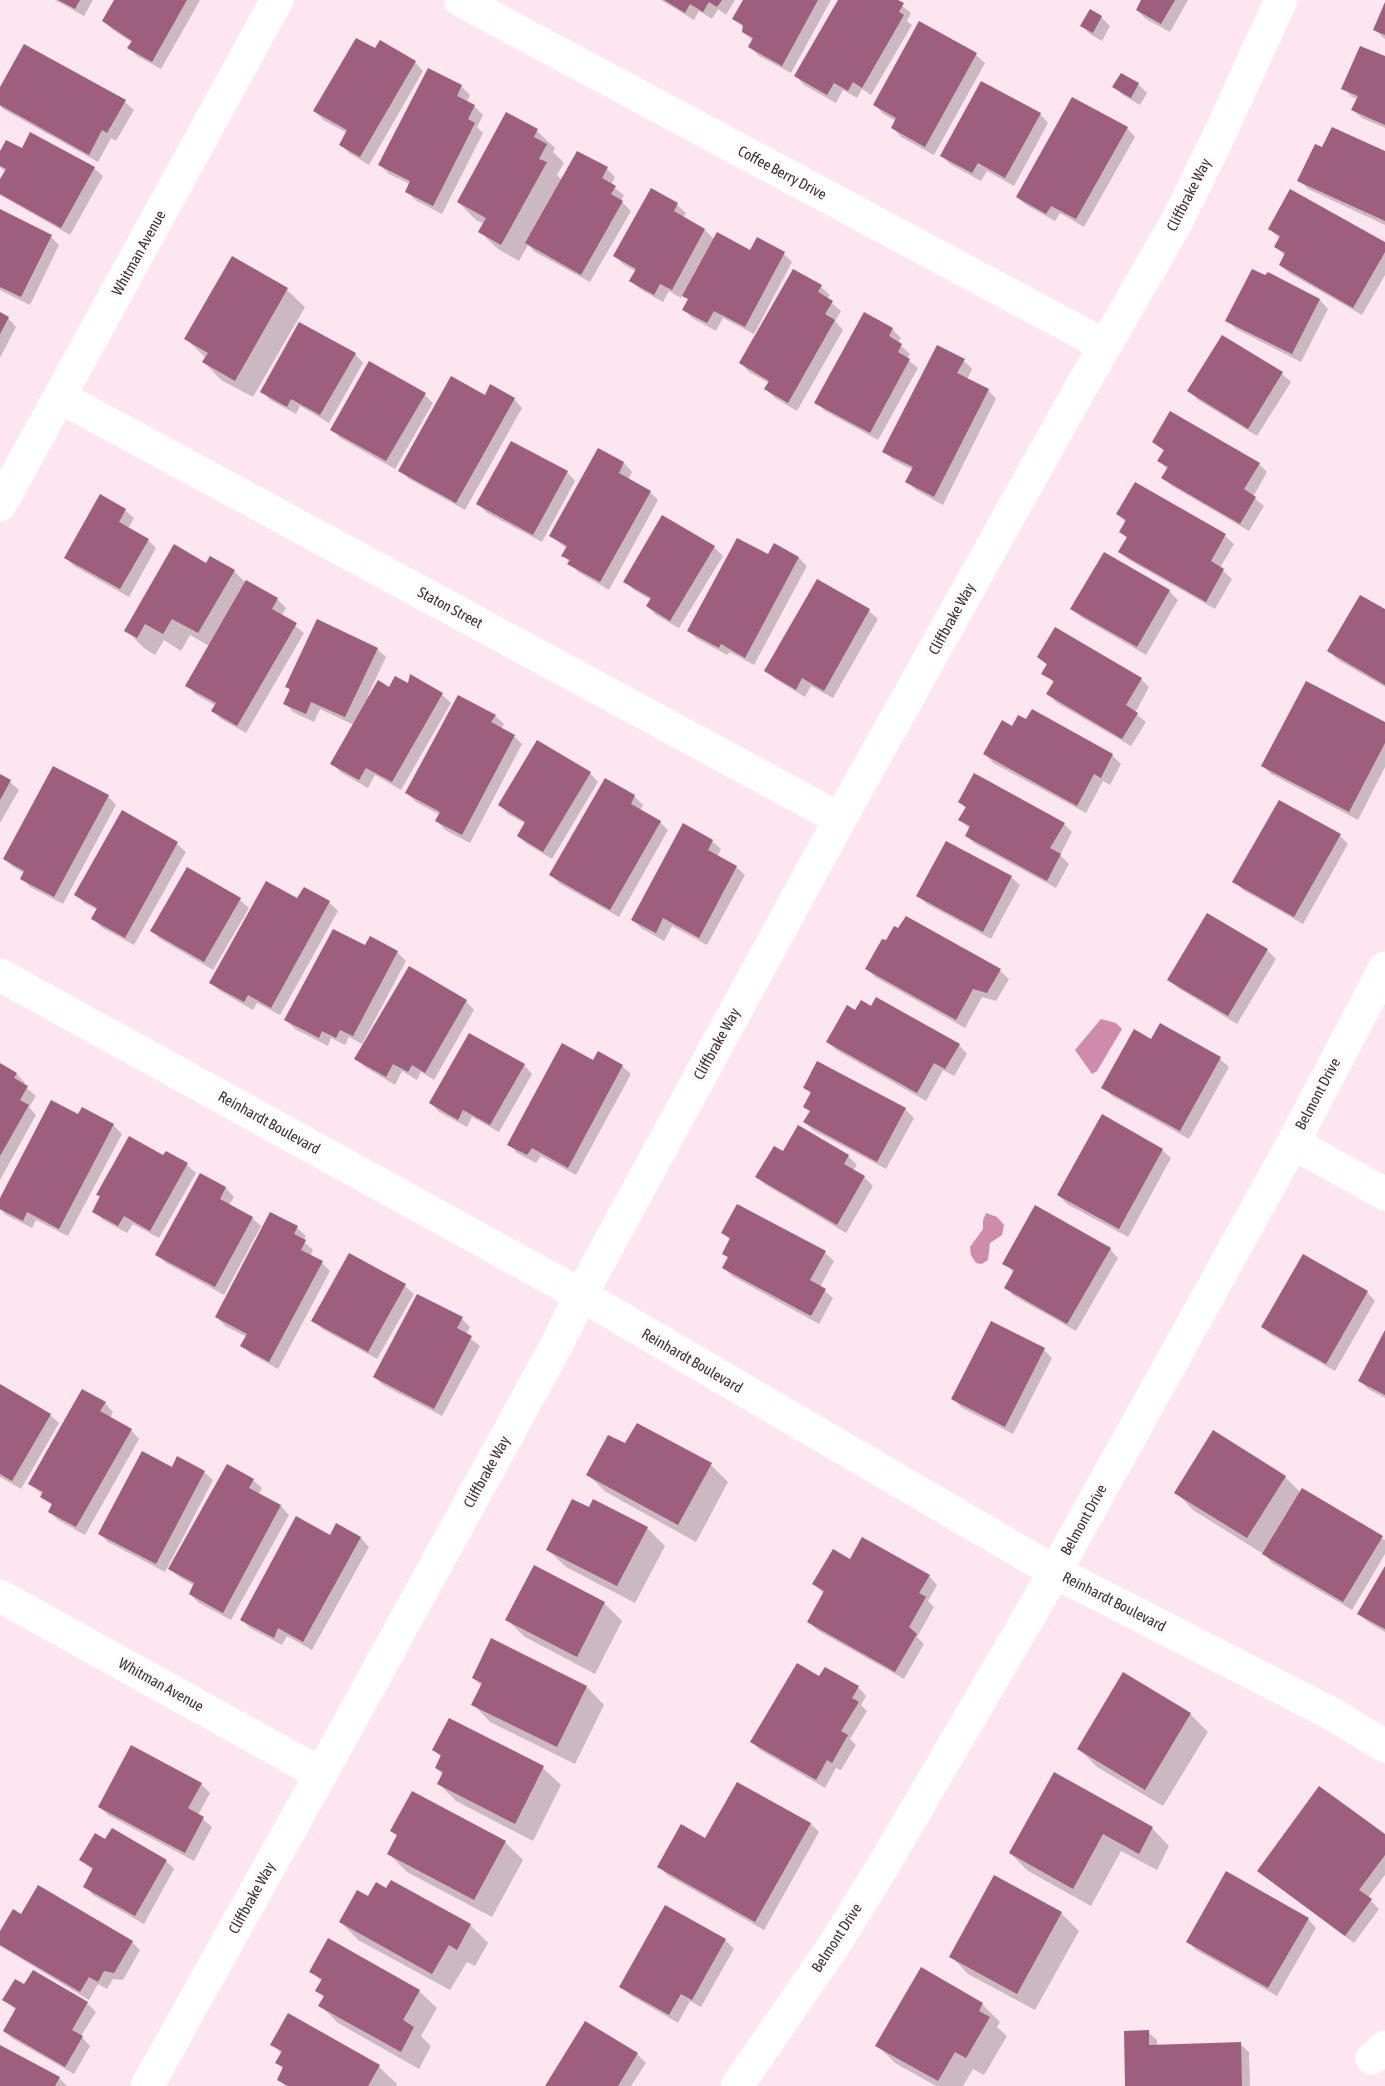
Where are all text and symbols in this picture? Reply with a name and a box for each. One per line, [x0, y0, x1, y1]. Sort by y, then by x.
street label: Coffee Berry Drive [735, 142, 829, 204]
street label: Cliffbrake Way [1163, 156, 1215, 234]
street label: Whitman Avenue [108, 207, 170, 299]
street label: Cliffbrake Way [925, 580, 979, 658]
street label: Staton Street [414, 583, 486, 633]
street label: Cliffbrake Way [690, 1005, 744, 1083]
street label: Belmont Drive [1292, 1055, 1344, 1133]
street label: Reinhardt Boulevard [215, 1088, 323, 1158]
street label: Reinhardt Boulevard [638, 1325, 746, 1397]
street label: Cliffbrake Way [460, 1433, 514, 1511]
street label: Belmont Drive [1057, 1481, 1111, 1559]
street label: Reinhardt Boulevard [1059, 1568, 1169, 1636]
street label: Whitman Avenue [115, 1654, 207, 1716]
street label: Cliffbrake Way [225, 1859, 279, 1937]
street label: Belmont Drive [808, 1900, 866, 1976]

